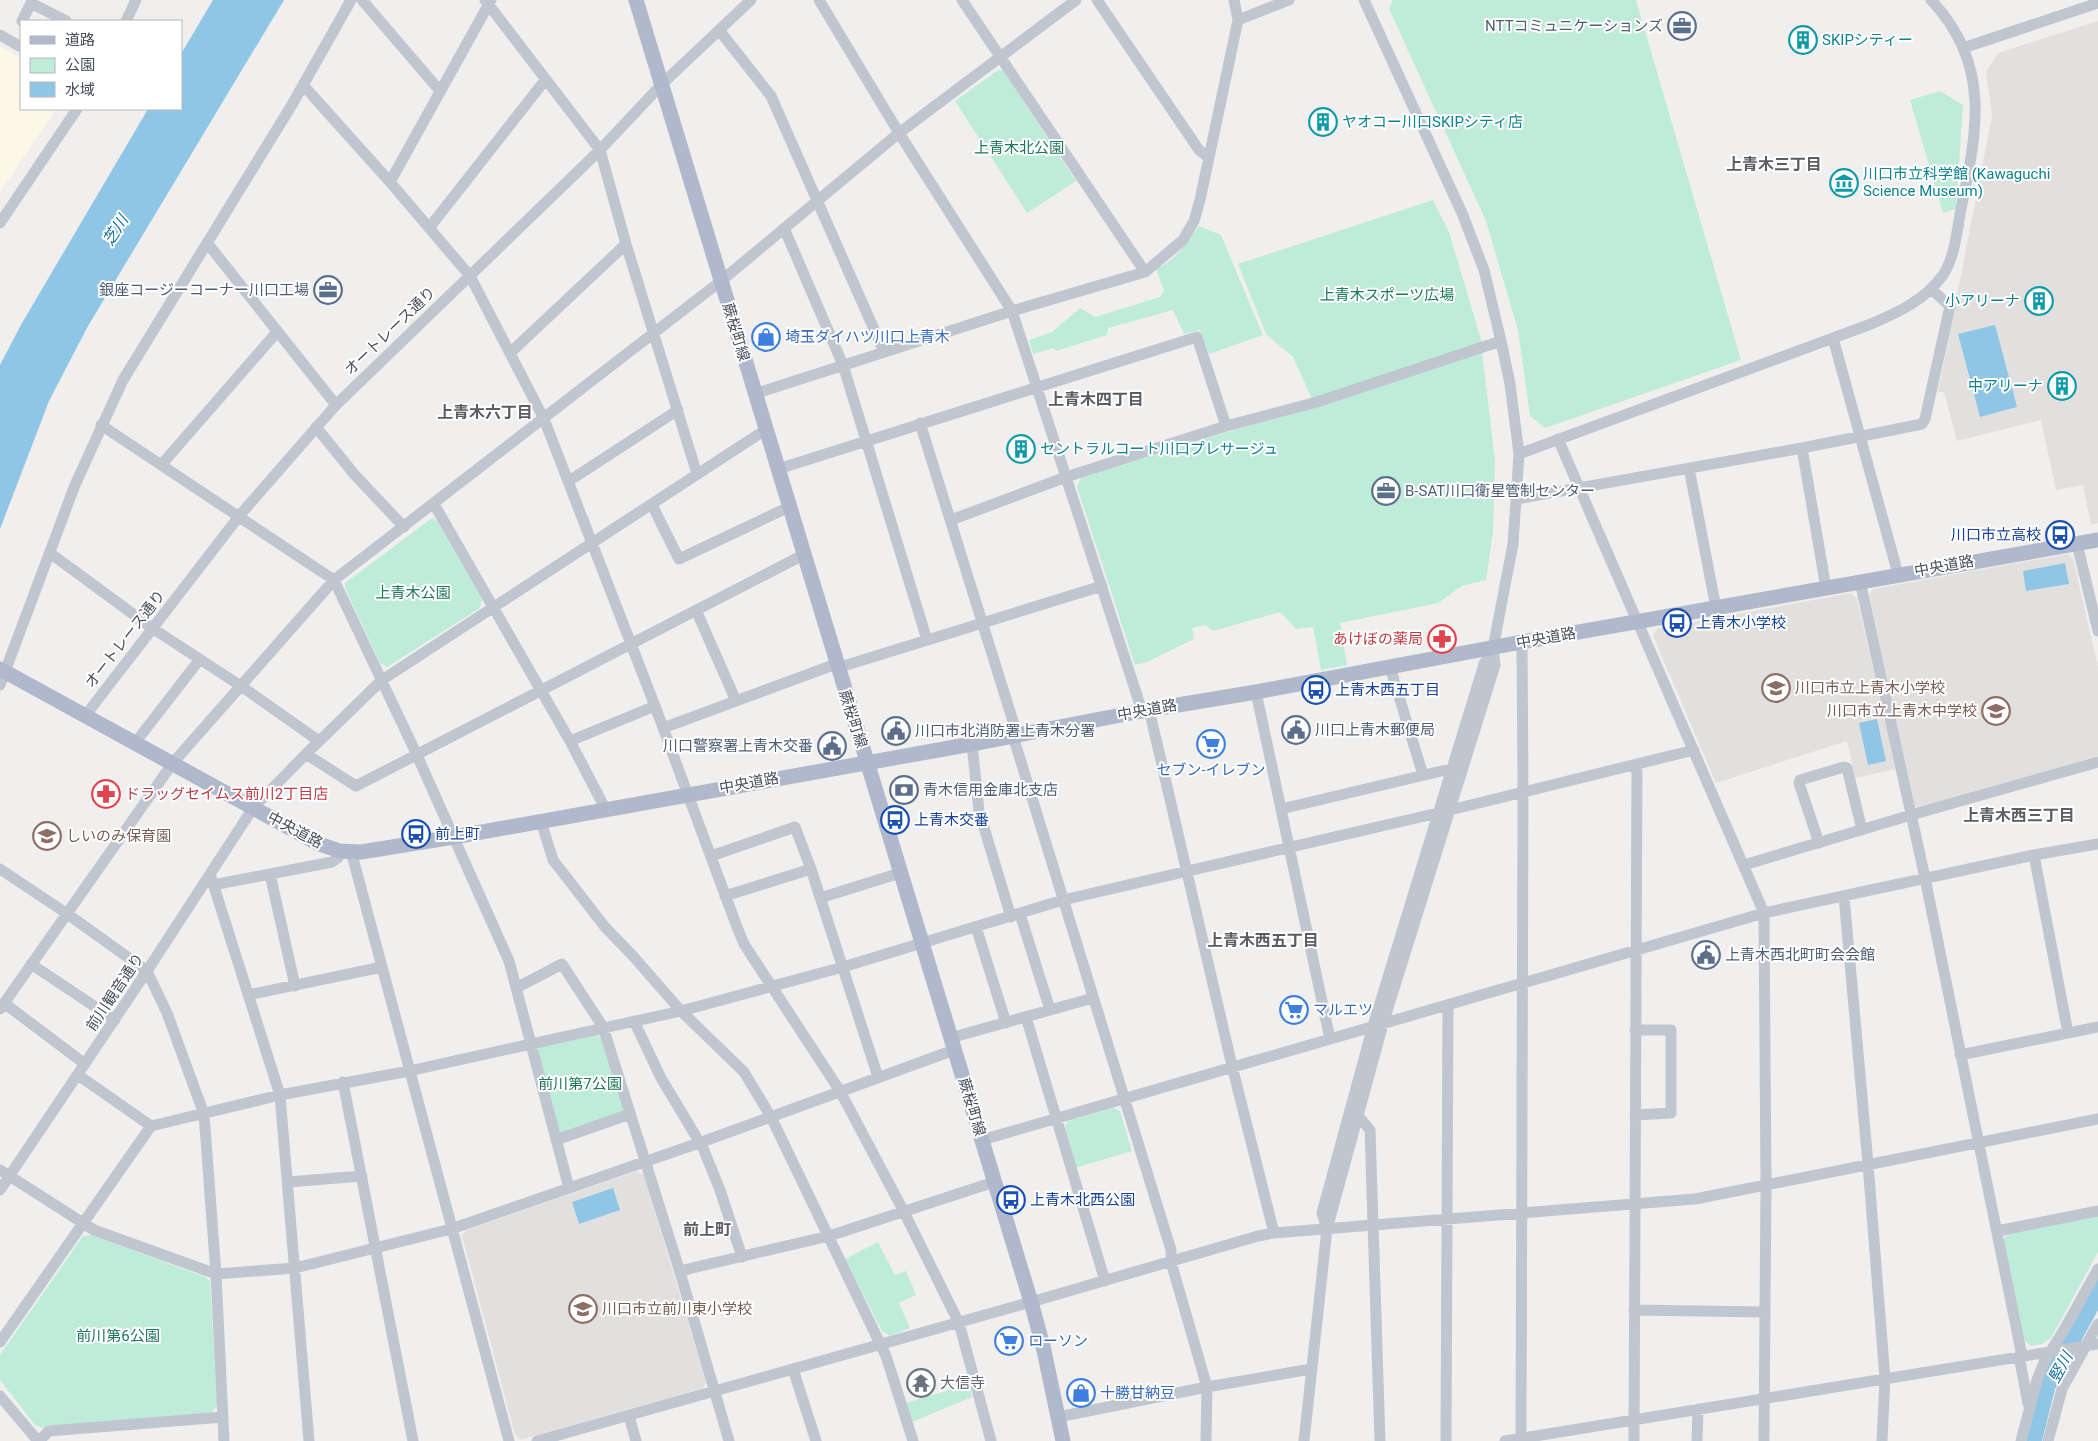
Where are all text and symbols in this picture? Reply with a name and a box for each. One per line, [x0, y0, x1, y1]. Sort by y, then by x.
office icon: NTTコミュニケーションズ [1667, 11, 1697, 41]
place label: NTTコミュニケーションズ [1485, 17, 1663, 35]
legend [20, 20, 182, 110]
building icon: SKIPシティー [1788, 25, 1818, 55]
text: 道路 [65, 31, 95, 49]
place label: SKIPシティー [1822, 31, 1913, 49]
text: 公園 [65, 56, 95, 74]
text: 水域 [65, 81, 95, 99]
building icon: ヤオコー川口SKIPシティ店 [1308, 107, 1338, 137]
place label: ヤオコー川口SKIPシティ店 [1342, 113, 1523, 131]
park label: 上青木北公園 [974, 139, 1064, 157]
district label: 上青木三丁目 [1726, 155, 1822, 174]
place label: 川口市立科学館 (Kawaguchi Science Museum) [1863, 165, 2050, 200]
museum icon: 川口市立科学館 (Kawaguchi Science Museum) [1829, 168, 1859, 198]
water label: 芝川 [99, 210, 133, 249]
office icon: 銀座コージーコーナー川口工場 [313, 275, 343, 305]
place label: 銀座コージーコーナー川口工場 [99, 281, 309, 299]
street label: オートレース通り [341, 283, 439, 379]
park label: 上青木スポーツ広場 [1320, 286, 1454, 304]
building icon: 小アリーナ [2024, 286, 2054, 316]
place label: 小アリーナ [1945, 292, 2020, 310]
street label: 蕨桜町線 [719, 301, 753, 363]
shop icon: 埼玉ダイハツ川口上青木 [751, 322, 781, 352]
place label: 埼玉ダイハツ川口上青木 [785, 328, 950, 346]
building icon: 中アリーナ [2047, 371, 2077, 401]
place label: 中アリーナ [1968, 377, 2043, 395]
district label: 上青木四丁目 [1048, 390, 1144, 409]
district label: 上青木六丁目 [437, 403, 533, 422]
building icon: セントラルコート川口プレサージュ [1006, 434, 1036, 464]
place label: セントラルコート川口プレサージュ [1040, 440, 1278, 458]
office icon: B-SAT川口衛星管制センター [1371, 476, 1401, 506]
place label: B-SAT川口衛星管制センター [1405, 482, 1595, 500]
bus stop icon: 川口市立高校 [2045, 520, 2075, 550]
place label: 川口市立高校 [1951, 526, 2041, 544]
street label: 中央道路 [1913, 552, 1975, 580]
park label: 上青木公園 [375, 584, 451, 602]
street label: オートレース通り [81, 586, 169, 692]
bus stop icon: 上青木小学校 [1662, 608, 1692, 638]
place label: 上青木小学校 [1696, 614, 1786, 632]
pharmacy icon: あけぼの薬局 [1427, 624, 1457, 654]
street label: 中央道路 [1515, 624, 1577, 652]
place label: あけぼの薬局 [1333, 630, 1423, 648]
school or university icon: 川口市立上青木小学校 [1761, 673, 1791, 703]
bus stop icon: 上青木西五丁目 [1301, 675, 1331, 705]
place label: 川口市立上青木小学校 [1795, 679, 1945, 697]
place label: 上青木西五丁目 [1335, 681, 1440, 699]
street label: 蕨桜町線 [835, 688, 871, 750]
street label: 中央道路 [1116, 696, 1178, 724]
school or university icon: 川口市立上青木中学校 [1981, 696, 2011, 726]
place label: 川口市立上青木中学校 [1827, 702, 1977, 720]
public building icon: 川口上青木郵便局 [1281, 715, 1311, 745]
public building icon: 川口市北消防署上青木分署 [881, 716, 911, 746]
place label: 川口上青木郵便局 [1315, 721, 1435, 739]
place label: 川口市北消防署上青木分署 [915, 722, 1095, 740]
supermarket icon: セブン-イレブン [1196, 729, 1226, 759]
public building icon: 川口警察署上青木交番 [817, 731, 847, 761]
place label: 川口警察署上青木交番 [663, 737, 813, 755]
place label: セブン-イレブン [1156, 761, 1266, 779]
street label: 中央道路 [718, 769, 780, 797]
bank icon: 青木信用金庫北支店 [889, 775, 919, 805]
pharmacy icon: ドラッグセイムス前川2丁目店 [91, 779, 121, 809]
place label: 青木信用金庫北支店 [923, 781, 1058, 799]
place label: ドラッグセイムス前川2丁目店 [125, 785, 328, 803]
bus stop icon: 上青木交番 [880, 805, 910, 835]
district label: 上青木西三丁目 [1963, 806, 2075, 825]
street label: 中央道路 [264, 808, 326, 852]
place label: 上青木交番 [914, 811, 989, 829]
bus stop icon: 前上町 [401, 819, 431, 849]
school or university icon: しいのみ保育園 [32, 821, 62, 851]
place label: 前上町 [435, 825, 480, 843]
place label: しいのみ保育園 [66, 827, 171, 845]
district label: 上青木西五丁目 [1207, 931, 1319, 950]
public building icon: 上青木西北町町会会館 [1691, 940, 1721, 970]
place label: 上青木西北町町会会館 [1725, 946, 1875, 964]
street label: 前川観音通り [82, 950, 148, 1034]
supermarket icon: マルエツ [1279, 995, 1309, 1025]
place label: マルエツ [1313, 1001, 1373, 1019]
park label: 前川第7公園 [538, 1075, 622, 1093]
street label: 蕨桜町線 [955, 1076, 989, 1138]
bus stop icon: 上青木北西公園 [996, 1185, 1026, 1215]
place label: 上青木北西公園 [1030, 1191, 1135, 1209]
district label: 前上町 [683, 1220, 731, 1239]
school or university icon: 川口市立前川東小学校 [568, 1294, 598, 1324]
place label: 川口市立前川東小学校 [602, 1300, 752, 1318]
supermarket icon: ローソン [994, 1326, 1024, 1356]
park label: 前川第6公園 [76, 1327, 160, 1345]
place label: ローソン [1028, 1332, 1088, 1350]
water label: 竪川 [2044, 1347, 2077, 1386]
temple icon: 大信寺 [906, 1368, 936, 1398]
place label: 大信寺 [940, 1374, 985, 1392]
shop icon: 十勝甘納豆 [1066, 1378, 1096, 1408]
place label: 十勝甘納豆 [1100, 1384, 1175, 1402]

